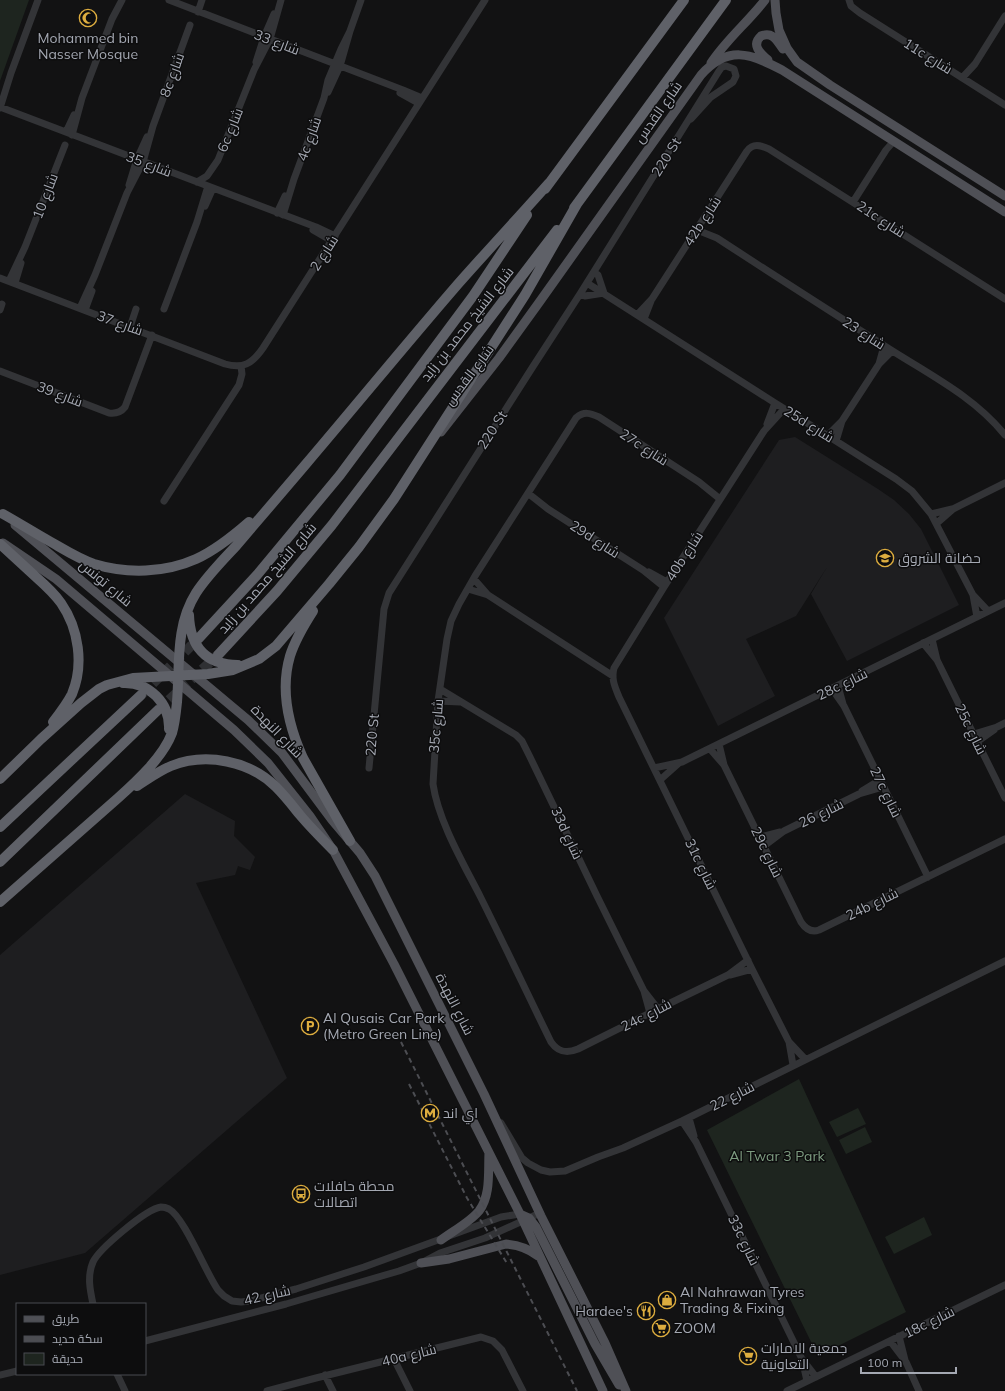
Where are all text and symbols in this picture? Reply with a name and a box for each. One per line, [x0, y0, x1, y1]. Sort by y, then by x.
mosque icon: Mohammed bin Nasser Mosque [78, 8, 98, 28]
street label: شارع 33 [252, 25, 302, 59]
place label: Mohammed bin Nasser Mosque [38, 29, 138, 63]
street label: 11c شارع [900, 34, 956, 78]
street label: 8c شارع [156, 50, 188, 100]
street label: شارع القدس [630, 77, 686, 147]
street label: 6c شارع [213, 105, 247, 155]
street label: 4c شارع [293, 114, 325, 164]
street label: 220 St [647, 134, 685, 180]
street label: شارع 35 [124, 147, 174, 181]
street label: شارع 10 [28, 171, 62, 221]
street label: 42b شارع [679, 193, 725, 249]
street label: 21c شارع [853, 197, 909, 241]
street label: شارع 2 [306, 232, 342, 274]
street label: شارع الشيخ محمد بن زايد [417, 263, 517, 385]
street label: شارع 37 [95, 306, 145, 340]
street label: شارع 23 [839, 312, 889, 354]
street label: شارع القدس [440, 341, 498, 409]
street label: شارع 39 [35, 377, 85, 411]
street label: 25d شارع [780, 402, 838, 446]
street label: 220 St [473, 407, 511, 453]
street label: 27c شارع [616, 425, 672, 469]
street label: 29d شارع [567, 516, 623, 562]
street label: شارع الشيخ محمد بن زايد [214, 519, 320, 637]
street label: 40b شارع [661, 528, 707, 584]
school or university icon: حضانة الشروق [875, 548, 895, 568]
place label: حضانة الشروق [898, 549, 981, 567]
street label: شارع تونس [76, 556, 136, 610]
street label: 28c شارع [814, 664, 870, 704]
street label: 35c شارع [425, 698, 447, 754]
street label: شارع النهدة [247, 700, 307, 762]
street label: 25c شارع [951, 701, 991, 757]
street label: 220 St [361, 713, 383, 757]
street label: 27c شارع [866, 764, 906, 820]
street label: شارع 26 [796, 794, 846, 832]
street label: 33d شارع [547, 804, 587, 862]
street label: 29c شارع [747, 824, 787, 880]
street label: 31c شارع [681, 836, 721, 892]
street label: 24b شارع [843, 884, 901, 924]
street label: شارع النهدة [432, 970, 478, 1038]
street label: 24c شارع [618, 995, 674, 1035]
place label: Al Qusais Car Park (Metro Green Line) [323, 1009, 445, 1043]
parking icon: Al Qusais Car Park (Metro Green Line) [300, 1016, 320, 1036]
street label: شارع 22 [707, 1077, 757, 1115]
metro station icon: اي اند [420, 1103, 440, 1123]
place label: اي اند [443, 1104, 478, 1125]
park label: Al Twar 3 Park [729, 1147, 826, 1165]
place label: محطة حافلات اتصالات [314, 1177, 395, 1211]
bus stop icon: محطة حافلات اتصالات [291, 1184, 311, 1204]
street label: 33c شارع [724, 1212, 764, 1268]
street label: شارع 42 [242, 1281, 292, 1309]
place label: Al Nahrawan Tyres Trading & Fixing [680, 1283, 805, 1317]
shop icon: Al Nahrawan Tyres Trading & Fixing [657, 1290, 677, 1310]
restaurant icon: Hardee's [636, 1301, 656, 1321]
place label: Hardee's [575, 1302, 633, 1320]
street label: 18c شارع [901, 1302, 957, 1342]
legend [16, 1303, 146, 1375]
text: طريق [52, 1311, 80, 1326]
supermarket icon: ZOOM [651, 1318, 671, 1338]
place label: ZOOM [674, 1319, 716, 1337]
text: سكة حديد [52, 1331, 103, 1346]
street label: 40a شارع [380, 1339, 438, 1371]
place label: جمعية الامارات التعاونية [761, 1339, 847, 1373]
supermarket icon: جمعية الامارات التعاونية [738, 1346, 758, 1366]
scale bar [861, 1349, 956, 1375]
text: حديقة [52, 1351, 83, 1366]
text: 100 m [867, 1355, 902, 1370]

